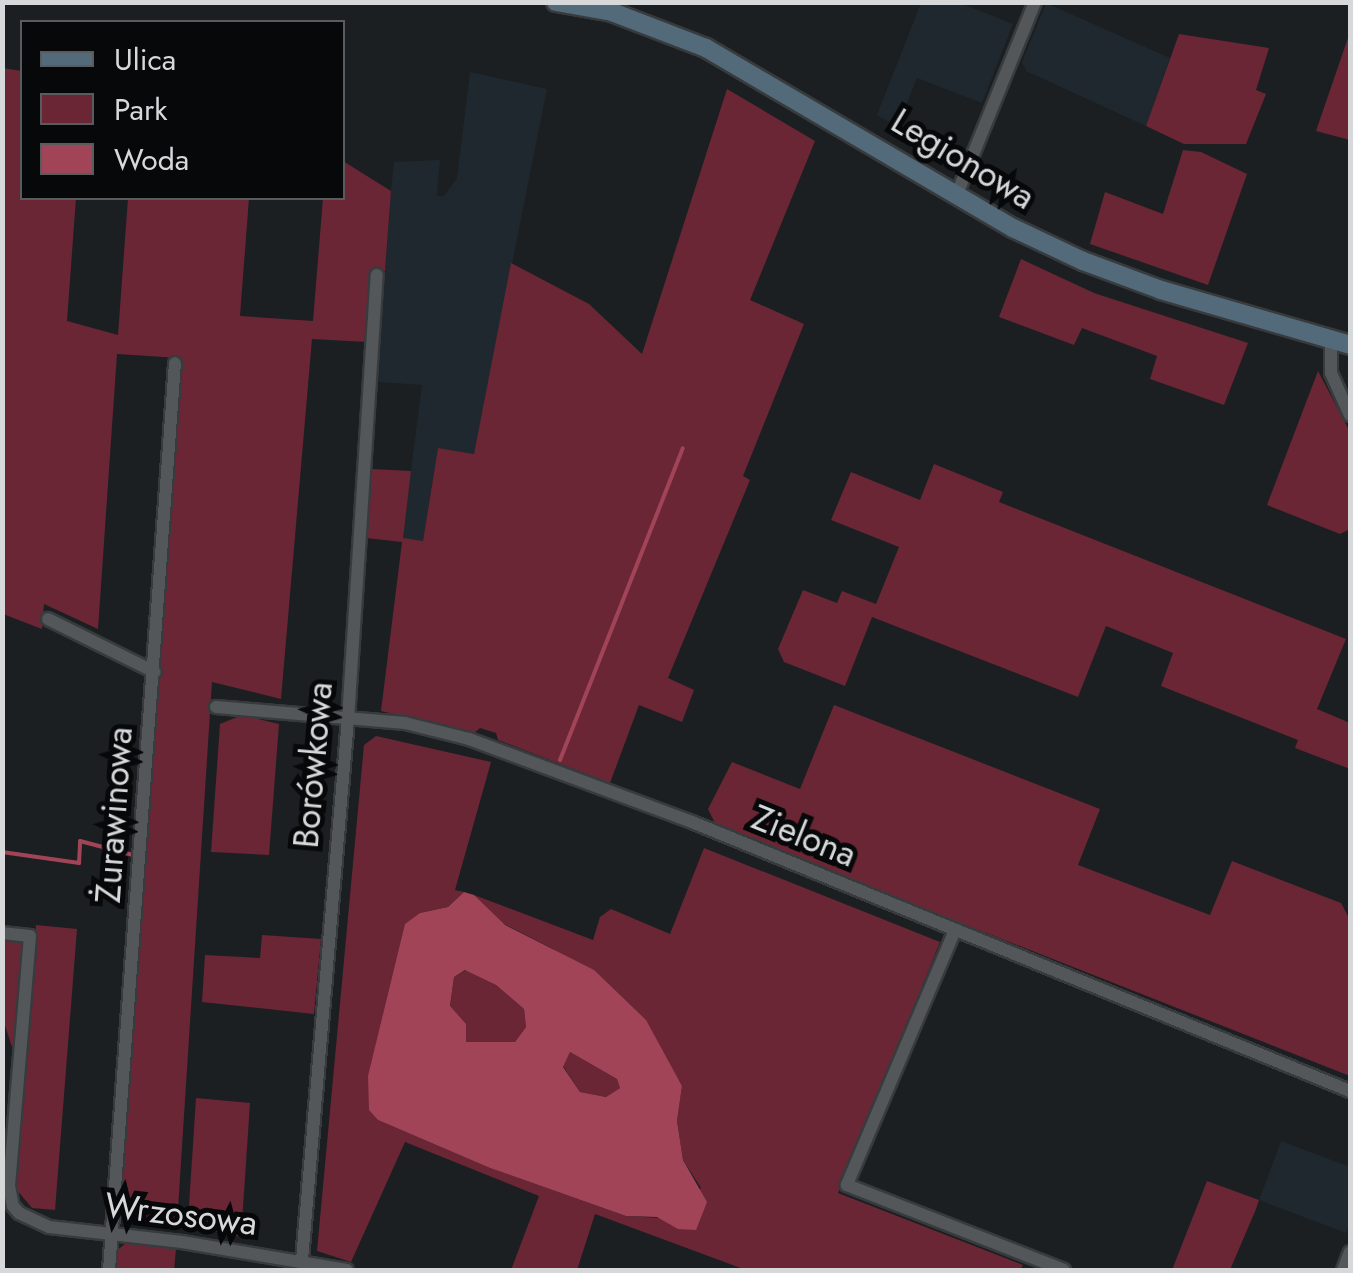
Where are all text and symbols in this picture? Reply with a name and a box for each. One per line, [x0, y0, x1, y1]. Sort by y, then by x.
legend [20, 20, 345, 200]
text: Ulica [114, 38, 176, 81]
text: Park [114, 88, 167, 131]
street label: Legionowa [884, 100, 1042, 218]
text: Woda [114, 138, 189, 181]
street label: Borówkowa [285, 680, 341, 850]
street label: Żurawinowa [87, 725, 141, 905]
street label: Zielona [746, 796, 862, 876]
street label: Wrzosowa [102, 1184, 260, 1244]

